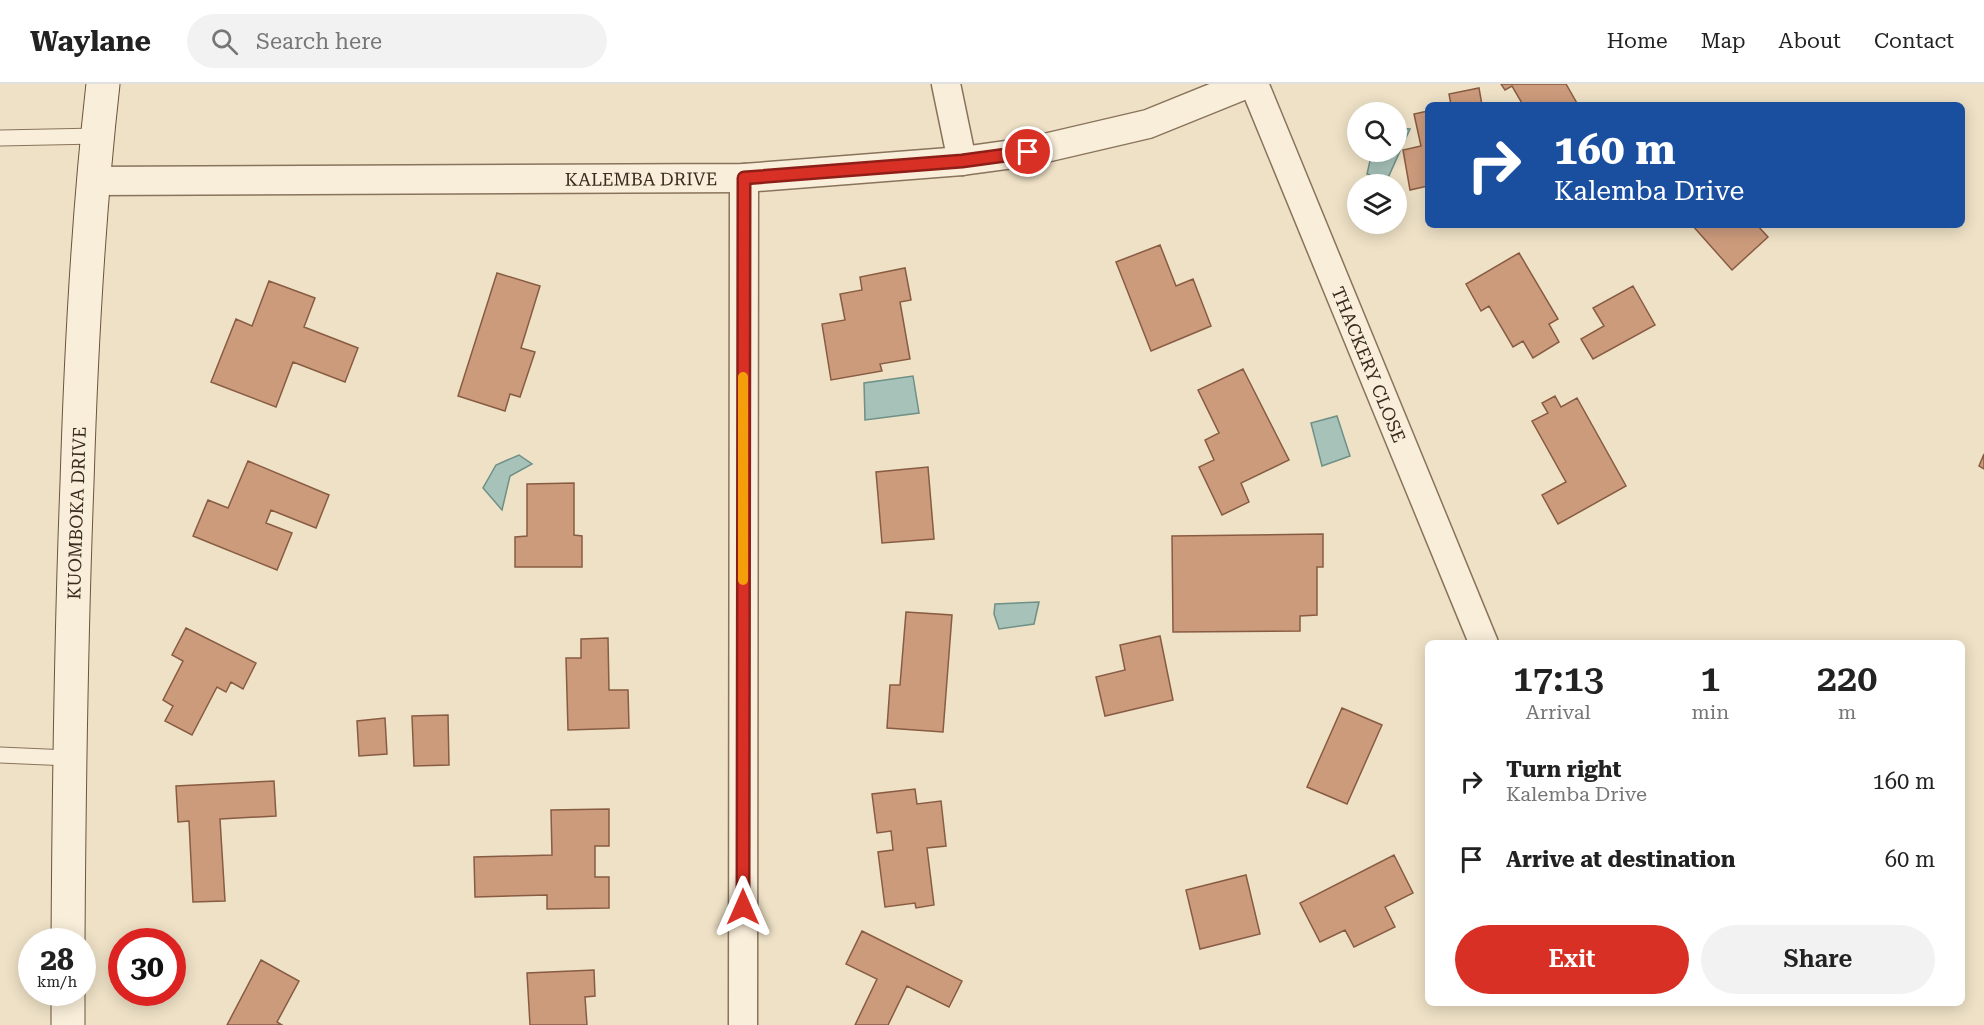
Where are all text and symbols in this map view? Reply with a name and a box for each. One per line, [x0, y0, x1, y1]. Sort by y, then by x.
search box [187, 14, 607, 68]
text: Waylane [30, 25, 151, 58]
icon: search [208, 25, 241, 58]
text: Search here [256, 29, 382, 54]
text: Home [1607, 29, 1668, 53]
text: Map [1701, 29, 1746, 53]
text: About [1779, 29, 1841, 53]
text: Contact [1874, 29, 1954, 53]
map controls [1347, 102, 1407, 234]
button: search [1347, 102, 1407, 162]
text: 160 m [1554, 125, 1676, 174]
pin [1002, 126, 1053, 177]
icon: right [1455, 126, 1533, 204]
icon: arrive [1011, 135, 1044, 168]
street label: KALEMBA DRIVE [565, 168, 717, 189]
button: layers [1347, 174, 1407, 234]
text: Kalemba Drive [1554, 175, 1744, 207]
street label: THACKERY CLOSE [1328, 283, 1410, 445]
street label: KUOMBOKA DRIVE [63, 426, 89, 600]
text: 17:13 [1513, 658, 1604, 700]
text: 1 [1700, 658, 1720, 700]
text: 220 [1817, 658, 1877, 700]
text: Arrival [1526, 700, 1591, 724]
text: min [1692, 700, 1729, 724]
text: m [1838, 700, 1856, 724]
text: Turn right [1506, 757, 1621, 782]
icon: right [1455, 765, 1488, 798]
text: 160 m [1872, 769, 1935, 794]
text: Kalemba Drive [1506, 782, 1647, 806]
icon: arrive [1455, 843, 1488, 876]
text: Arrive at destination [1506, 847, 1735, 872]
text: 60 m [1885, 847, 1935, 872]
position arrow [711, 875, 775, 939]
button: Exit [1455, 925, 1689, 994]
button: Share [1701, 925, 1935, 994]
speed limit sign: 30 [108, 928, 186, 1006]
text: 28 [40, 942, 74, 977]
text: km/h [37, 973, 77, 991]

